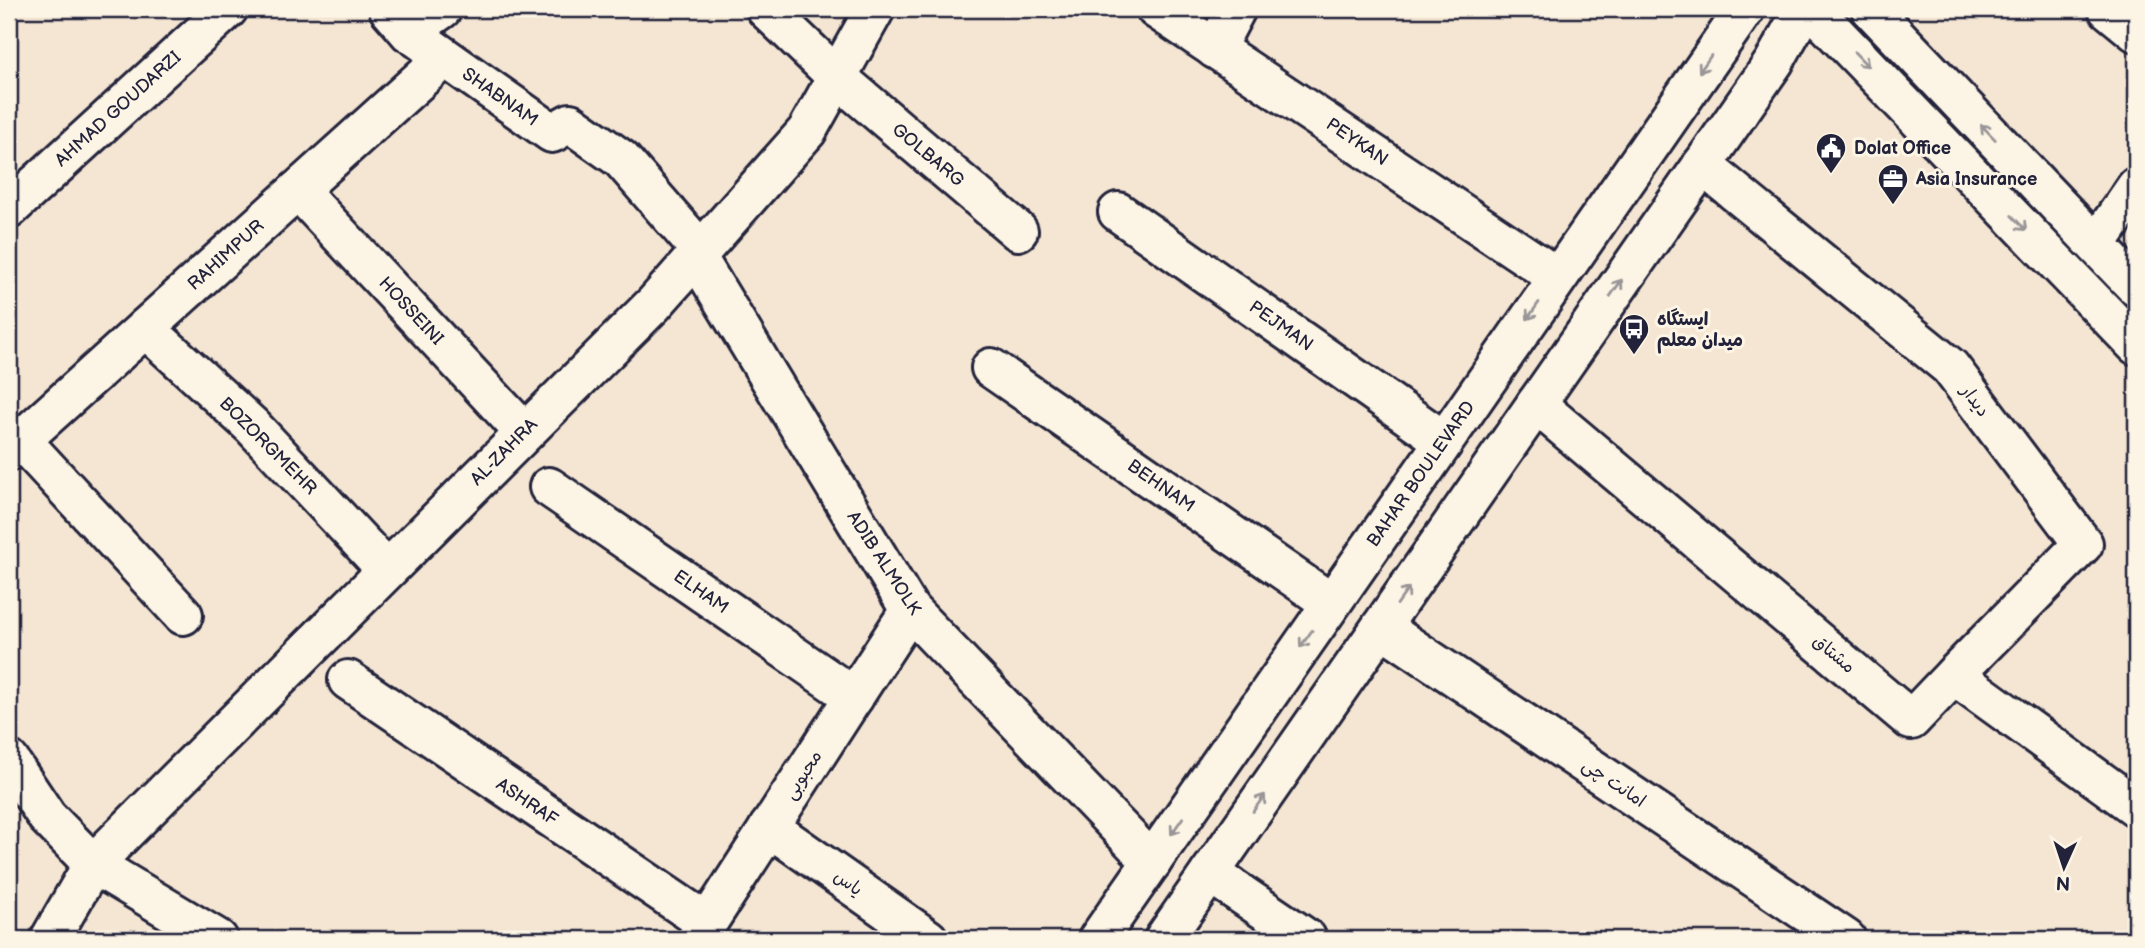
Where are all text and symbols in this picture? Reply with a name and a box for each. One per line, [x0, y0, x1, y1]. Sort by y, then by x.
street label: AHMAD GOUDARZI [51, 47, 185, 171]
one-way arrow [1852, 51, 1869, 68]
one-way arrow [1698, 54, 1712, 73]
street label: SHABNAM [458, 63, 542, 131]
street label: PEYKAN [1322, 114, 1392, 170]
street label: GOLBARG [888, 119, 968, 191]
one-way arrow [1979, 123, 1996, 140]
public building icon: Dolat Office [1814, 131, 1848, 175]
place label: Dolat Office [1854, 138, 1951, 159]
office icon: Asia Insurance [1876, 162, 1910, 206]
place label: Asia Insurance [1915, 169, 2037, 190]
one-way arrow [2010, 214, 2027, 231]
street label: RAHIMPUR [184, 215, 269, 295]
street label: HOSSEINI [374, 273, 448, 349]
one-way arrow [1609, 279, 1623, 298]
street label: PEJMAN [1245, 296, 1317, 356]
one-way arrow [1526, 301, 1540, 320]
place label: ایستگاه میدان معلم [1657, 308, 1743, 354]
bus stop icon: ایستگاه میدان معلم [1617, 312, 1651, 356]
street label: دیدار [1955, 379, 1994, 421]
street label: BOZORGMEHR [215, 393, 321, 499]
street label: BAHAR BOULEVARD [1363, 397, 1479, 551]
street label: AL-ZAHRA [466, 414, 542, 490]
street label: BEHNAM [1123, 455, 1199, 517]
street label: ADIB ALMOLK [843, 507, 926, 619]
street label: ELHAM [670, 566, 732, 618]
one-way arrow [1396, 587, 1410, 606]
one-way arrow [1299, 629, 1313, 648]
street label: مشتاق [1809, 630, 1859, 678]
street label: محبوبی [779, 747, 827, 803]
street label: امانت چی [1578, 754, 1650, 813]
street label: ASHRAF [492, 774, 562, 830]
one-way arrow [1252, 794, 1266, 813]
one-way arrow [1169, 816, 1184, 835]
north arrow [2030, 832, 2100, 902]
street label: یاس [830, 866, 866, 900]
text: N [2055, 871, 2071, 894]

